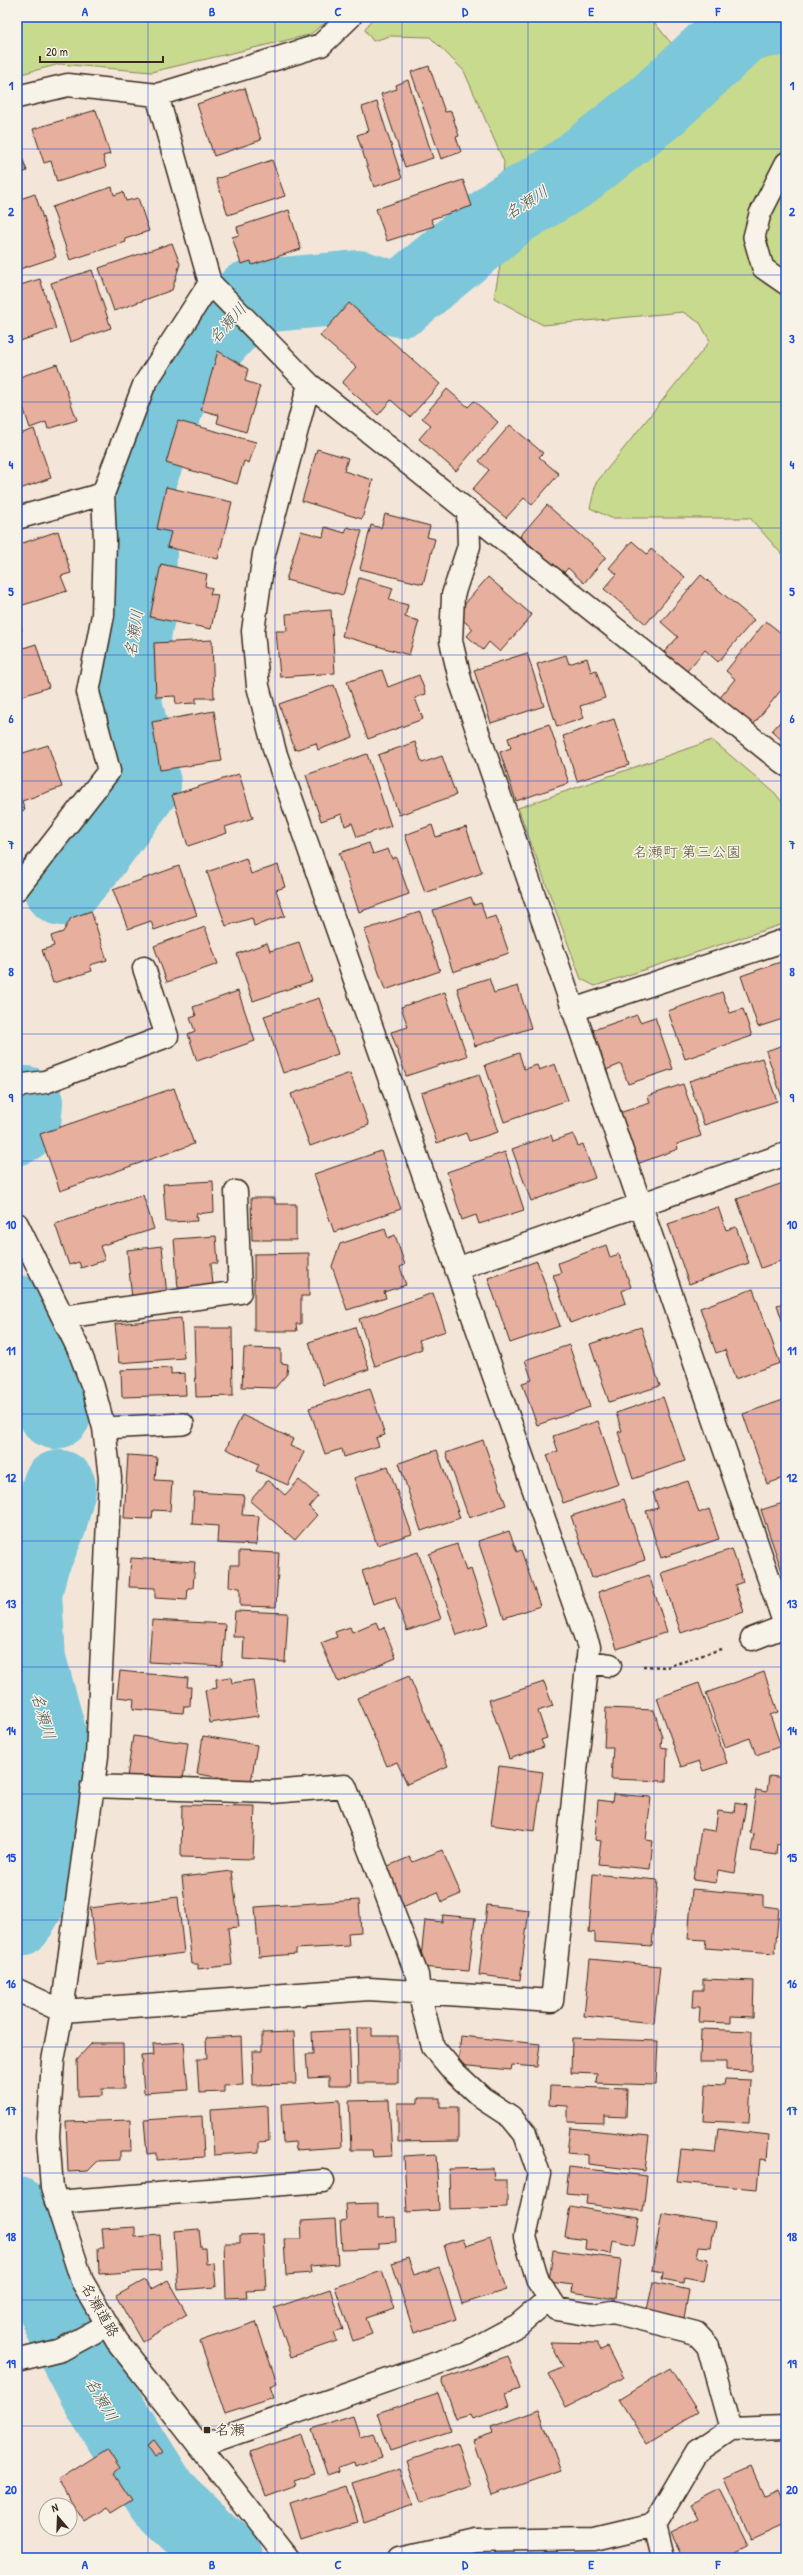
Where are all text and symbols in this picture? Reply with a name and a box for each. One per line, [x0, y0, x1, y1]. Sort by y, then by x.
text: A [82, 2, 89, 20]
text: B [209, 2, 216, 20]
text: C [334, 2, 342, 20]
text: D [462, 2, 469, 20]
text: E [588, 2, 594, 20]
text: F [715, 2, 722, 20]
scale bar [40, 38, 163, 64]
text: 20 m [46, 43, 68, 60]
text: 1 [9, 76, 14, 94]
text: 1 [790, 76, 795, 94]
water label: 名瀬川 [500, 180, 552, 224]
text: 2 [8, 202, 15, 220]
text: 2 [789, 202, 796, 220]
water label: 名瀬川 [203, 298, 251, 348]
text: 3 [8, 329, 14, 347]
text: 3 [789, 329, 795, 347]
text: 4 [9, 455, 14, 473]
text: 4 [790, 455, 795, 473]
text: 5 [8, 582, 14, 600]
text: 5 [789, 582, 795, 600]
water label: 名瀬川 [118, 608, 148, 658]
text: 6 [8, 709, 14, 727]
text: 6 [789, 709, 795, 727]
text: 7 [7, 835, 15, 853]
text: 7 [788, 835, 796, 853]
park label: 名瀬町 第三公園 [633, 841, 741, 862]
text: 8 [8, 962, 14, 980]
text: 8 [789, 962, 795, 980]
text: 9 [9, 1088, 14, 1106]
text: 9 [790, 1088, 795, 1106]
text: 10 [6, 1215, 16, 1233]
text: 10 [787, 1215, 797, 1233]
text: 11 [6, 1341, 16, 1359]
text: 11 [787, 1341, 797, 1359]
text: 12 [6, 1468, 17, 1486]
text: 12 [787, 1468, 798, 1486]
text: 13 [6, 1594, 16, 1612]
text: 13 [787, 1594, 797, 1612]
water label: 名瀬川 [27, 1690, 61, 1742]
text: 14 [6, 1721, 16, 1739]
text: 14 [787, 1721, 797, 1739]
text: 15 [6, 1848, 17, 1866]
text: 15 [787, 1848, 798, 1866]
text: 16 [6, 1974, 17, 1992]
text: 16 [787, 1974, 798, 1992]
text: 17 [5, 2101, 17, 2119]
text: 17 [786, 2101, 798, 2119]
text: 18 [6, 2227, 17, 2245]
text: 18 [787, 2227, 798, 2245]
street label: 名瀬道路 [76, 2279, 125, 2341]
text: 19 [6, 2354, 16, 2372]
text: 19 [787, 2354, 797, 2372]
water label: 名瀬川 [80, 2373, 124, 2425]
place label: 名瀬 [215, 2419, 245, 2440]
marker: 名瀬 [202, 2425, 212, 2435]
text: 20 [5, 2480, 17, 2498]
text: 20 [786, 2480, 798, 2498]
north arrow [38, 2497, 78, 2537]
text: N [50, 2500, 60, 2515]
text: A [82, 2555, 89, 2573]
text: B [209, 2555, 216, 2573]
text: C [334, 2555, 342, 2573]
text: D [462, 2555, 469, 2573]
text: E [588, 2555, 594, 2573]
text: F [715, 2555, 722, 2573]

